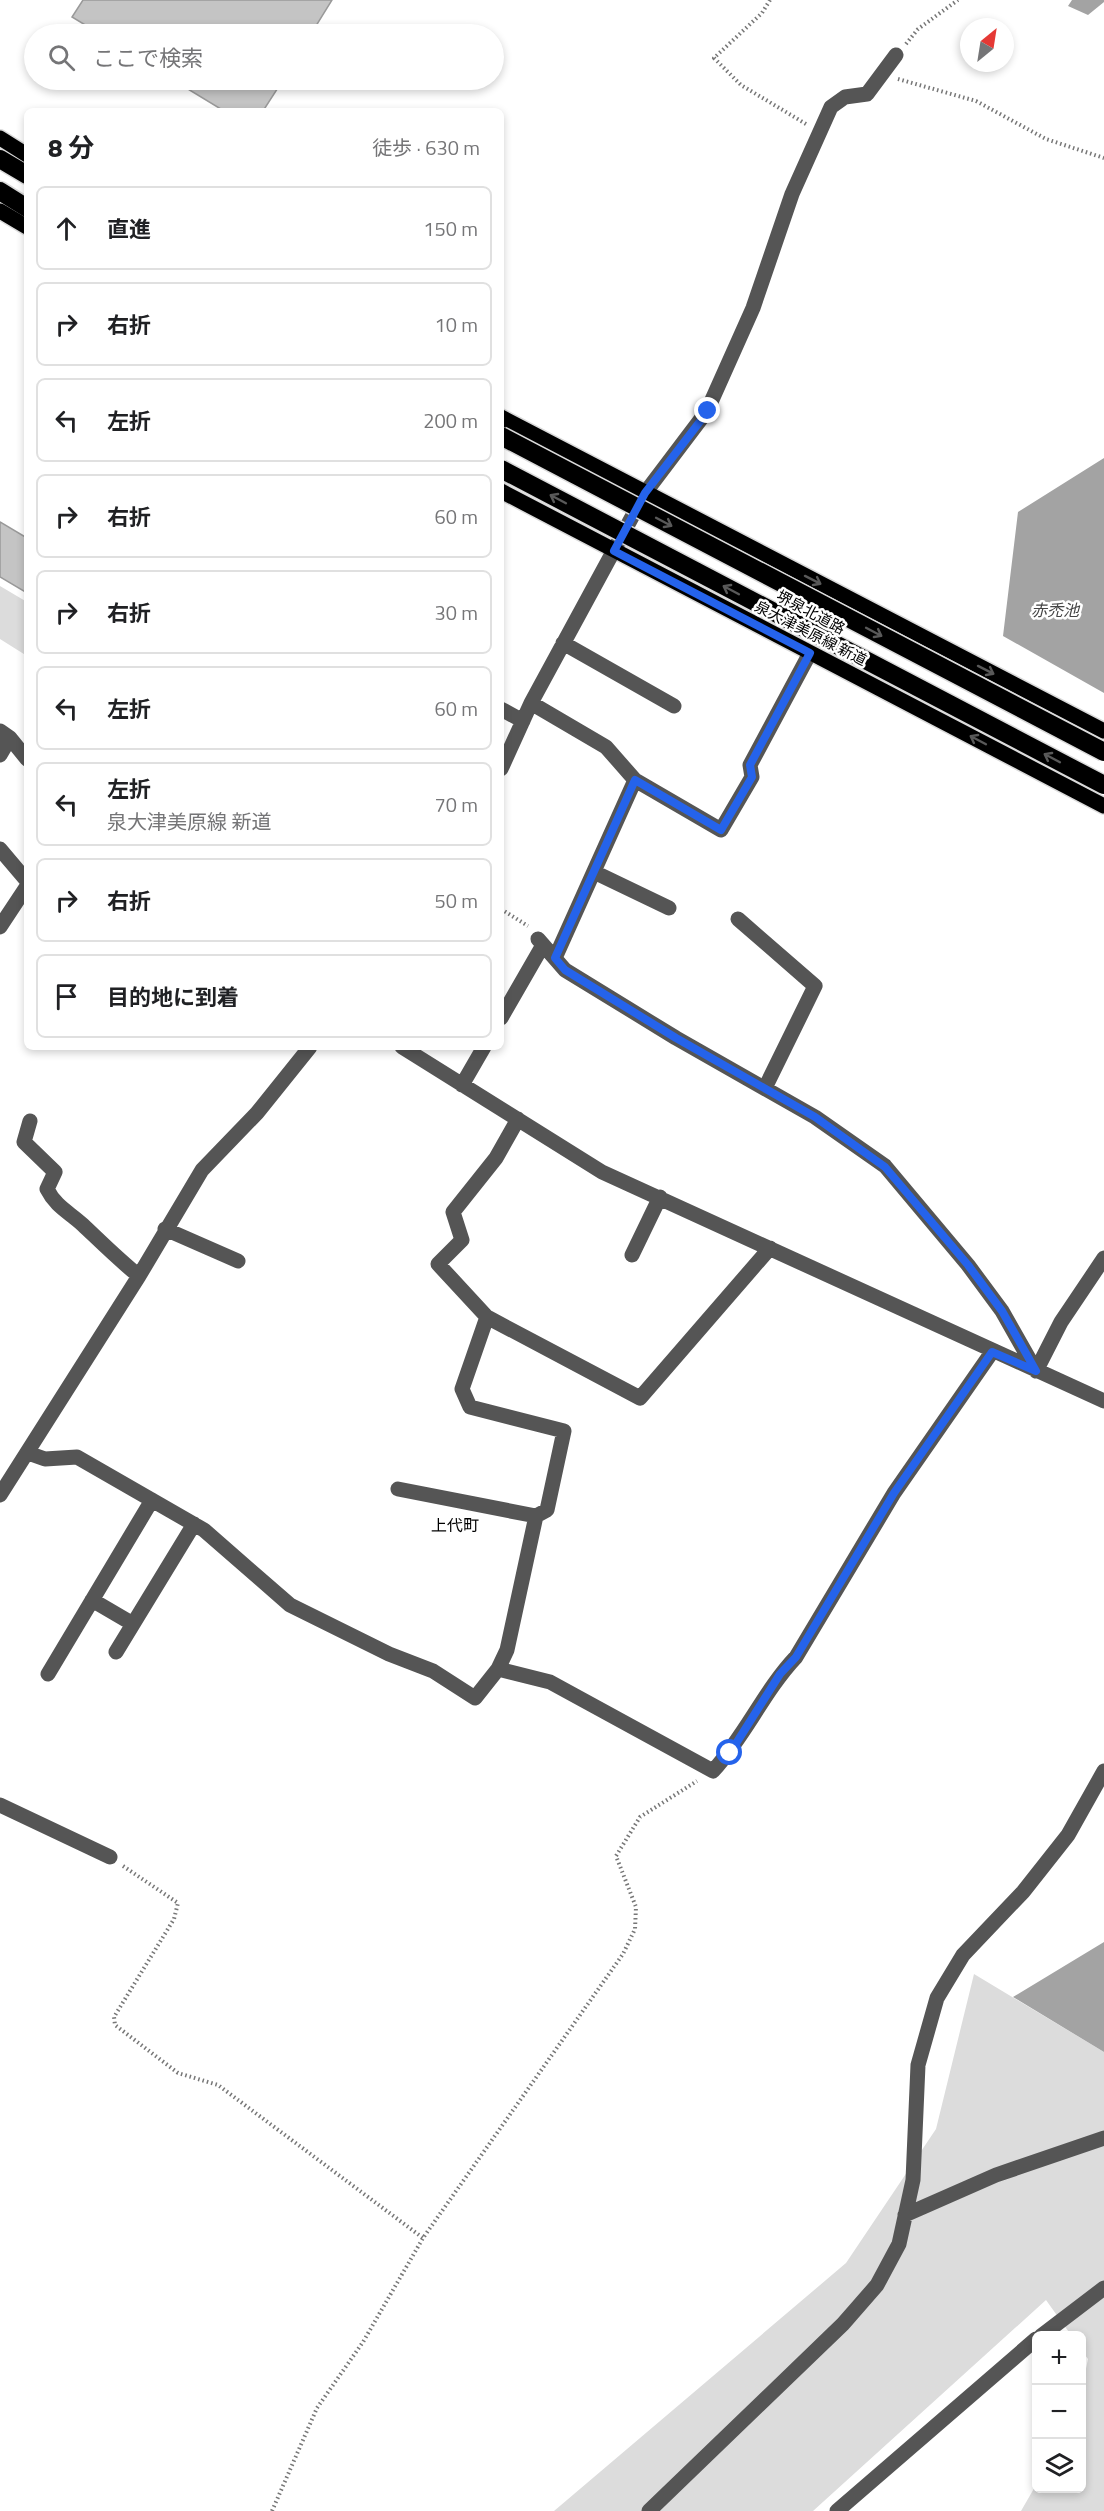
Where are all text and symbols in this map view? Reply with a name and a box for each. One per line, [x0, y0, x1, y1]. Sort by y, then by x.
north arrow [960, 18, 1014, 72]
search box [24, 24, 504, 90]
icon: search [45, 41, 78, 74]
text: ここで検索 [93, 41, 203, 75]
text: 8 分 [48, 128, 94, 167]
text: 徒歩 · 630 m [372, 132, 480, 163]
icon: ahead [50, 212, 83, 245]
text: 直進 [107, 212, 151, 246]
text: 150 m [423, 213, 478, 244]
icon: right [50, 308, 83, 341]
text: 右折 [107, 308, 151, 342]
text: 10 m [434, 309, 478, 340]
route end [694, 397, 720, 423]
icon: left [50, 404, 83, 437]
text: 左折 [107, 404, 151, 438]
text: 200 m [423, 405, 478, 436]
one-way arrow [550, 493, 567, 505]
icon: right [50, 500, 83, 533]
text: 右折 [107, 500, 151, 534]
text: 60 m [434, 501, 478, 532]
one-way arrow [655, 517, 673, 529]
one-way arrow [804, 575, 822, 587]
one-way arrow [722, 584, 740, 595]
street label: 堺泉北道路 [772, 584, 850, 640]
street label: 泉大津美原線 新道 [751, 595, 871, 671]
icon: right [50, 596, 83, 629]
text: 右折 [107, 596, 151, 630]
text: 30 m [434, 597, 478, 628]
water label: 赤禿池 [1031, 598, 1081, 622]
one-way arrow [865, 627, 883, 638]
one-way arrow [977, 665, 995, 676]
icon: left [50, 692, 83, 725]
text: 左折 [107, 692, 151, 726]
text: 60 m [434, 693, 478, 724]
one-way arrow [969, 734, 987, 745]
one-way arrow [1044, 752, 1061, 764]
text: 左折 [107, 772, 151, 806]
icon: left [50, 788, 83, 821]
text: 70 m [434, 789, 478, 820]
text: 泉大津美原線 新道 [107, 806, 271, 837]
icon: right [50, 884, 83, 917]
text: 右折 [107, 884, 151, 918]
text: 50 m [434, 885, 478, 916]
icon: arrive [50, 980, 83, 1013]
text: 目的地に到着 [107, 980, 239, 1014]
district label: 上代町 [431, 1513, 479, 1537]
route start [716, 1739, 742, 1765]
map controls [1032, 2331, 1086, 2493]
button: + [1032, 2331, 1086, 2385]
button: − [1032, 2385, 1086, 2439]
button: layers [1032, 2439, 1086, 2493]

